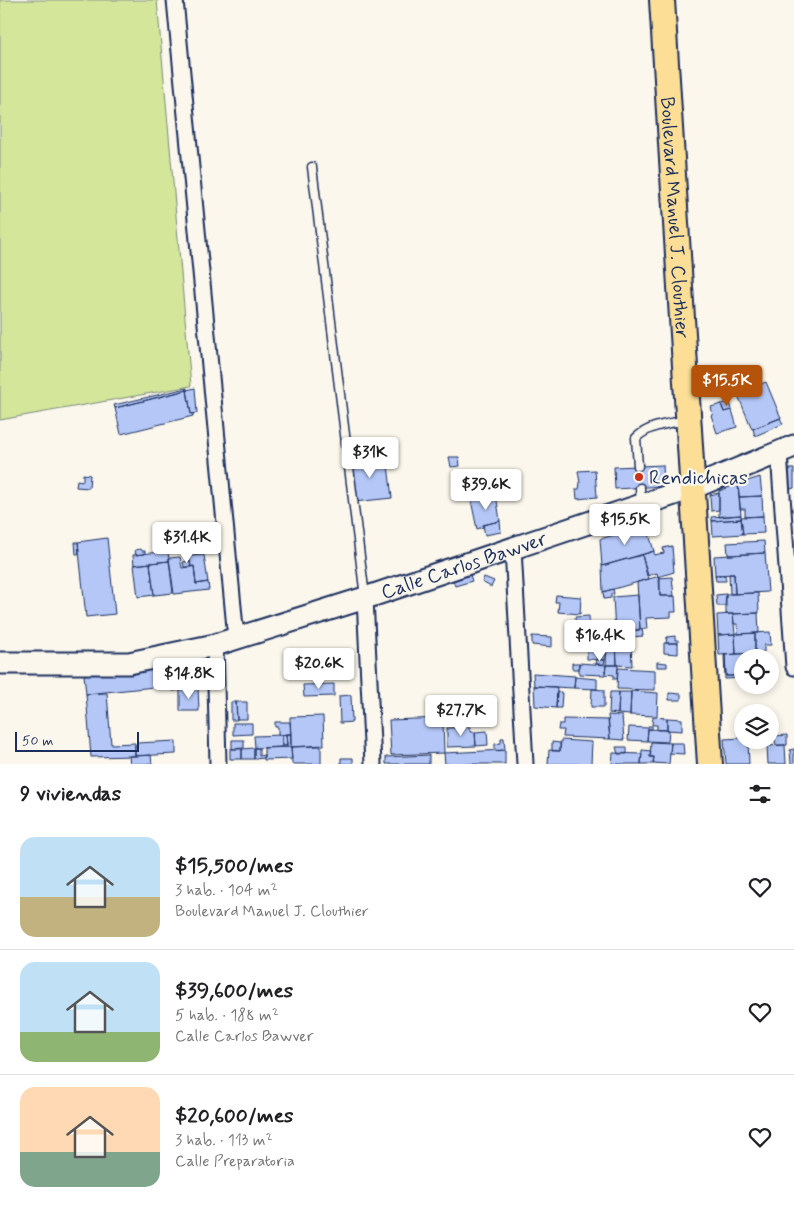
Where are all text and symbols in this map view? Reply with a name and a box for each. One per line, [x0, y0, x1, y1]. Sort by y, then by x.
street label: Boulevard Manuel J. Clouthier [653, 96, 695, 339]
pin: $15.5K [686, 364, 768, 407]
text: $15.5K [702, 370, 752, 391]
pin: $31K [340, 436, 400, 479]
text: $31K [353, 442, 387, 463]
place label: Rendichicas [649, 465, 748, 492]
pin: $39.6K [445, 468, 527, 511]
marker: Rendichicas [633, 471, 645, 483]
text: $39.6K [462, 474, 511, 495]
pin: $15.5K [584, 504, 666, 546]
text: $15.5K [600, 509, 650, 530]
pin: $31.4K [146, 522, 228, 564]
street label: Calle Carlos Bawver [378, 526, 551, 607]
text: $31.4K [163, 527, 211, 548]
pin: $16.4K [559, 620, 641, 662]
text: $16.4K [575, 625, 625, 646]
pin: $20.6K [278, 648, 360, 690]
map controls [734, 649, 779, 749]
button: locate [734, 649, 779, 694]
text: $20.6K [294, 653, 344, 674]
pin: $14.8K [148, 658, 230, 700]
text: $14.8K [164, 663, 214, 684]
pin: $27.7K [420, 694, 502, 737]
text: $27.7K [436, 700, 486, 721]
button: layers [734, 704, 779, 749]
scale bar [15, 729, 139, 752]
text: 50 m [22, 732, 53, 750]
text: 9 viviendas [20, 780, 121, 808]
icon: filters [746, 780, 774, 808]
text: $15,500/mes [175, 852, 294, 880]
icon: home [60, 857, 120, 917]
icon: heart [746, 873, 774, 901]
text: 3 hab. · 104 m² [175, 880, 278, 901]
text: Boulevard Manuel J. Clouthier [175, 901, 369, 922]
text: $39,600/mes [175, 977, 293, 1005]
icon: home [60, 982, 120, 1042]
icon: heart [746, 998, 774, 1026]
text: 5 hab. · 188 m² [175, 1005, 279, 1026]
text: Calle Carlos Bawver [175, 1026, 313, 1047]
text: $20,600/mes [175, 1102, 293, 1130]
icon: home [60, 1107, 120, 1167]
icon: heart [746, 1123, 774, 1151]
text: 3 hab. · 113 m² [175, 1130, 273, 1151]
text: Calle Preparatoria [175, 1151, 295, 1172]

